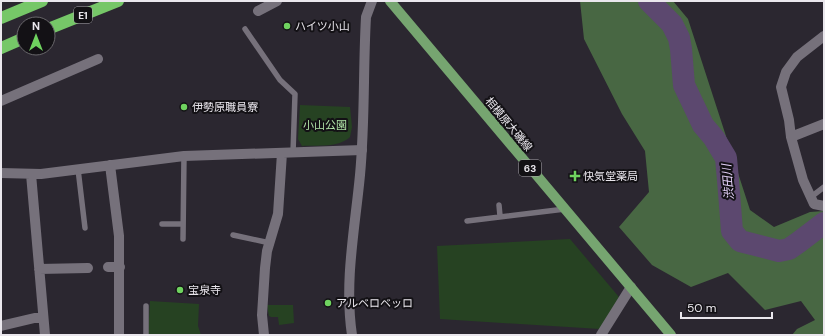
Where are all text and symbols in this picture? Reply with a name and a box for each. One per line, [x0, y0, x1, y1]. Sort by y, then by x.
road number: E1 [74, 7, 92, 23]
north arrow [16, 16, 56, 56]
text: N [32, 19, 40, 33]
place label: ハイツ小山 [295, 19, 350, 33]
marker: ハイツ小山 [282, 21, 292, 31]
street label: 相模原大磯線 [482, 94, 536, 154]
place label: 伊勢原職員寮 [192, 100, 258, 114]
marker: 伊勢原職員寮 [179, 102, 189, 112]
park label: 小山公園 [303, 118, 347, 132]
road number: 63 [519, 160, 541, 176]
water label: 渋田川 [718, 161, 738, 201]
place label: 快気堂薬局 [583, 169, 638, 183]
marker: 快気堂薬局 [570, 171, 580, 181]
place label: 宝泉寺 [188, 283, 221, 297]
marker: 宝泉寺 [175, 285, 185, 295]
scale bar [681, 294, 772, 320]
place label: アルベロベッロ [336, 296, 413, 310]
marker: アルベロベッロ [323, 298, 333, 308]
text: 50 m [687, 300, 716, 316]

